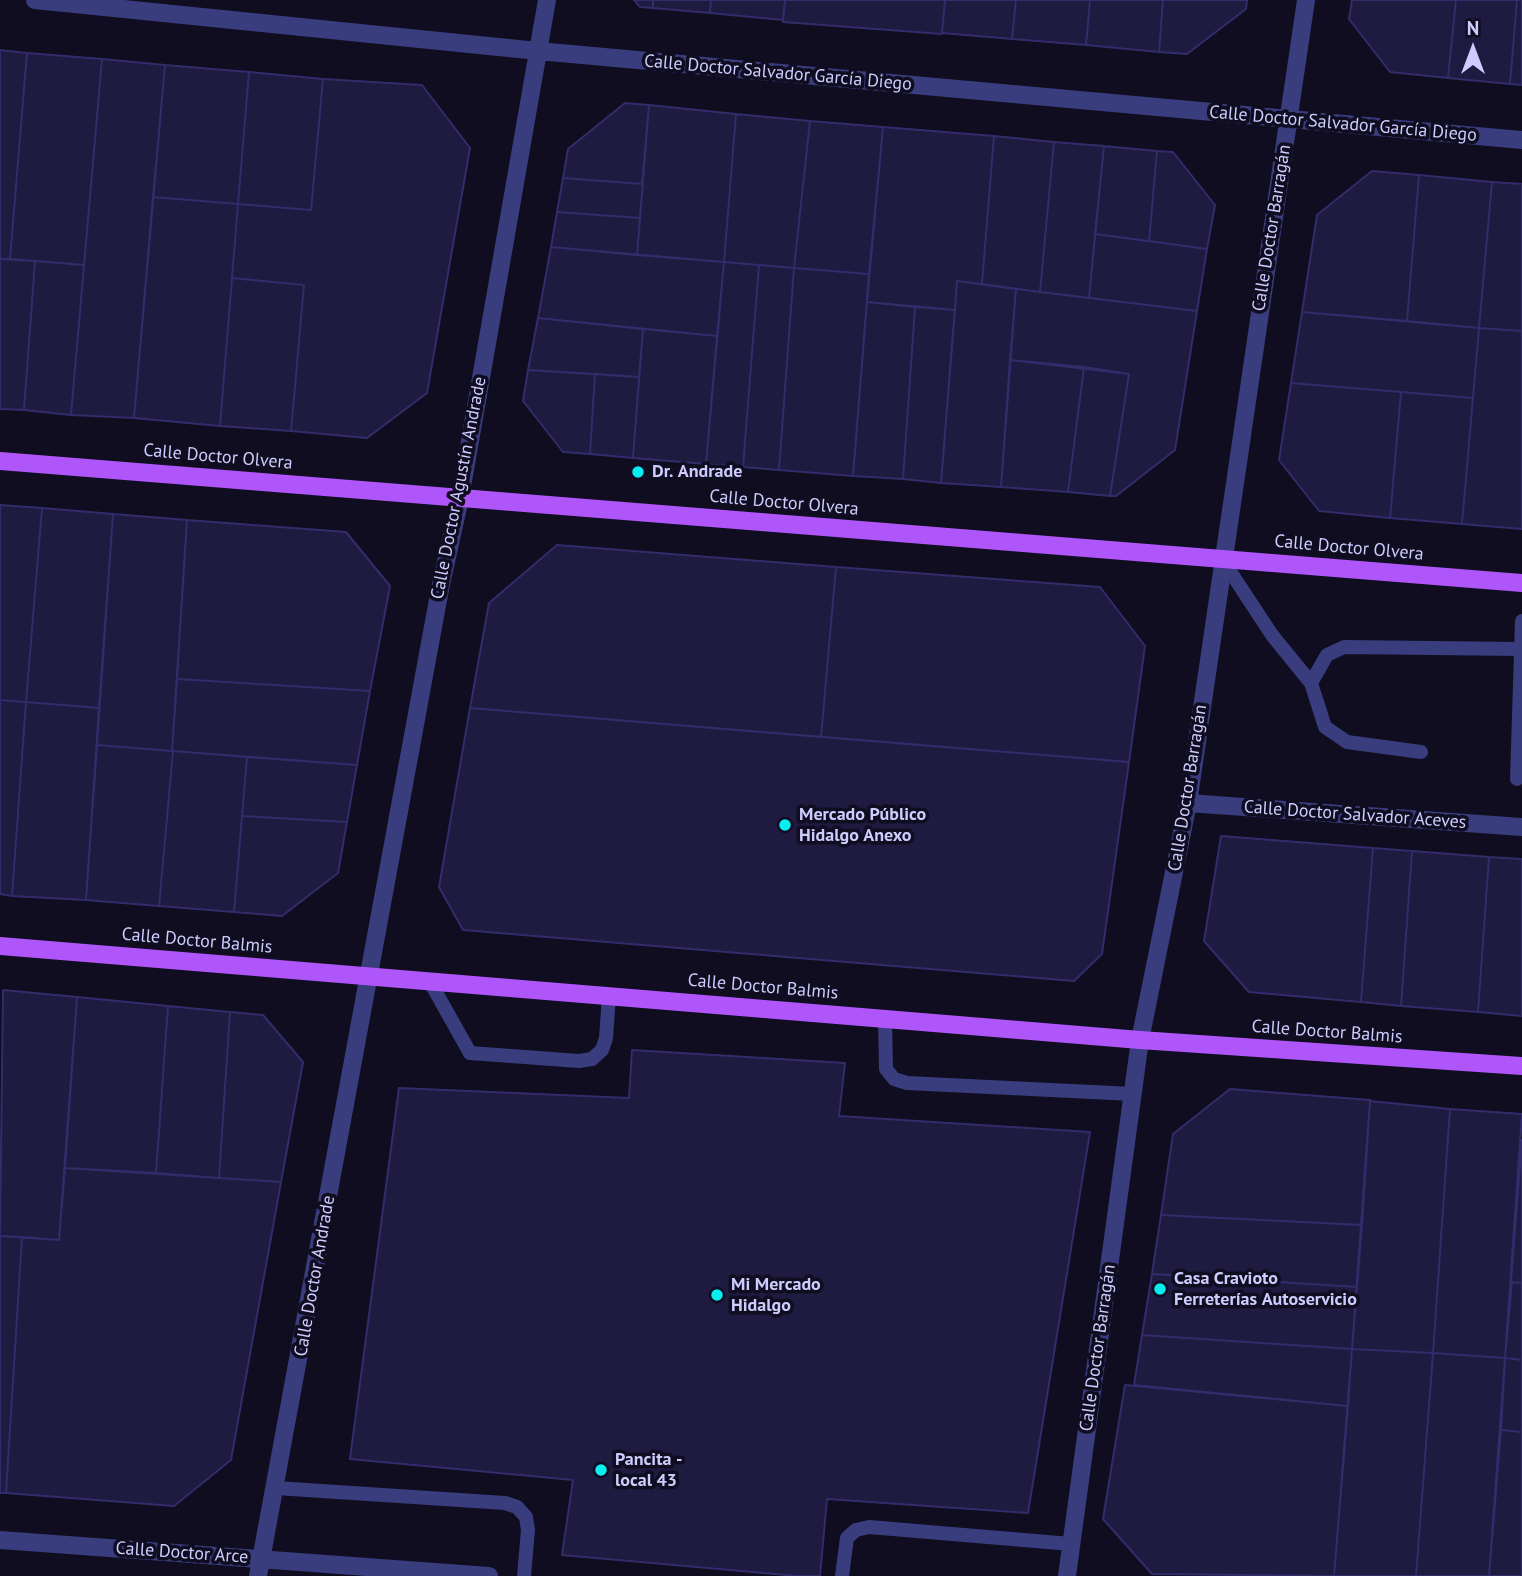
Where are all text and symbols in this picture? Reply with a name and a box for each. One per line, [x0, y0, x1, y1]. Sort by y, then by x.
north arrow [1438, 14, 1508, 84]
text: N [1467, 16, 1479, 40]
street label: Calle Doctor Salvador García Diego [643, 51, 913, 95]
street label: Calle Doctor Salvador García Diego [1208, 102, 1478, 146]
street label: Calle Doctor Barragán [1248, 143, 1296, 313]
street label: Calle Doctor Agustín Andrade [427, 375, 491, 601]
street label: Calle Doctor Olvera [143, 440, 293, 474]
place label: Dr. Andrade [652, 461, 742, 483]
marker: Dr. Andrade [630, 464, 646, 480]
street label: Calle Doctor Olvera [709, 486, 859, 520]
street label: Calle Doctor Olvera [1274, 531, 1424, 565]
street label: Calle Doctor Barragán [1164, 703, 1212, 873]
street label: Calle Doctor Salvador Aceves [1243, 796, 1467, 834]
place label: Mercado Público Hidalgo Anexo [799, 804, 926, 846]
marker: Mercado Público Hidalgo Anexo [777, 817, 793, 833]
street label: Calle Doctor Balmis [121, 924, 273, 958]
street label: Calle Doctor Balmis [687, 970, 839, 1004]
street label: Calle Doctor Balmis [1251, 1016, 1403, 1048]
street label: Calle Doctor Andrade [290, 1194, 340, 1358]
street label: Calle Doctor Barragán [1076, 1263, 1120, 1433]
place label: Casa Cravioto Ferreterías Autoservicio [1174, 1268, 1357, 1310]
place label: Mi Mercado Hidalgo [731, 1274, 821, 1316]
marker: Casa Cravioto Ferreterías Autoservicio [1152, 1281, 1168, 1297]
marker: Mi Mercado Hidalgo [709, 1287, 725, 1303]
place label: Pancita - local 43 [615, 1449, 682, 1492]
marker: Pancita - local 43 [593, 1462, 609, 1478]
street label: Calle Doctor Arce [115, 1538, 249, 1568]

